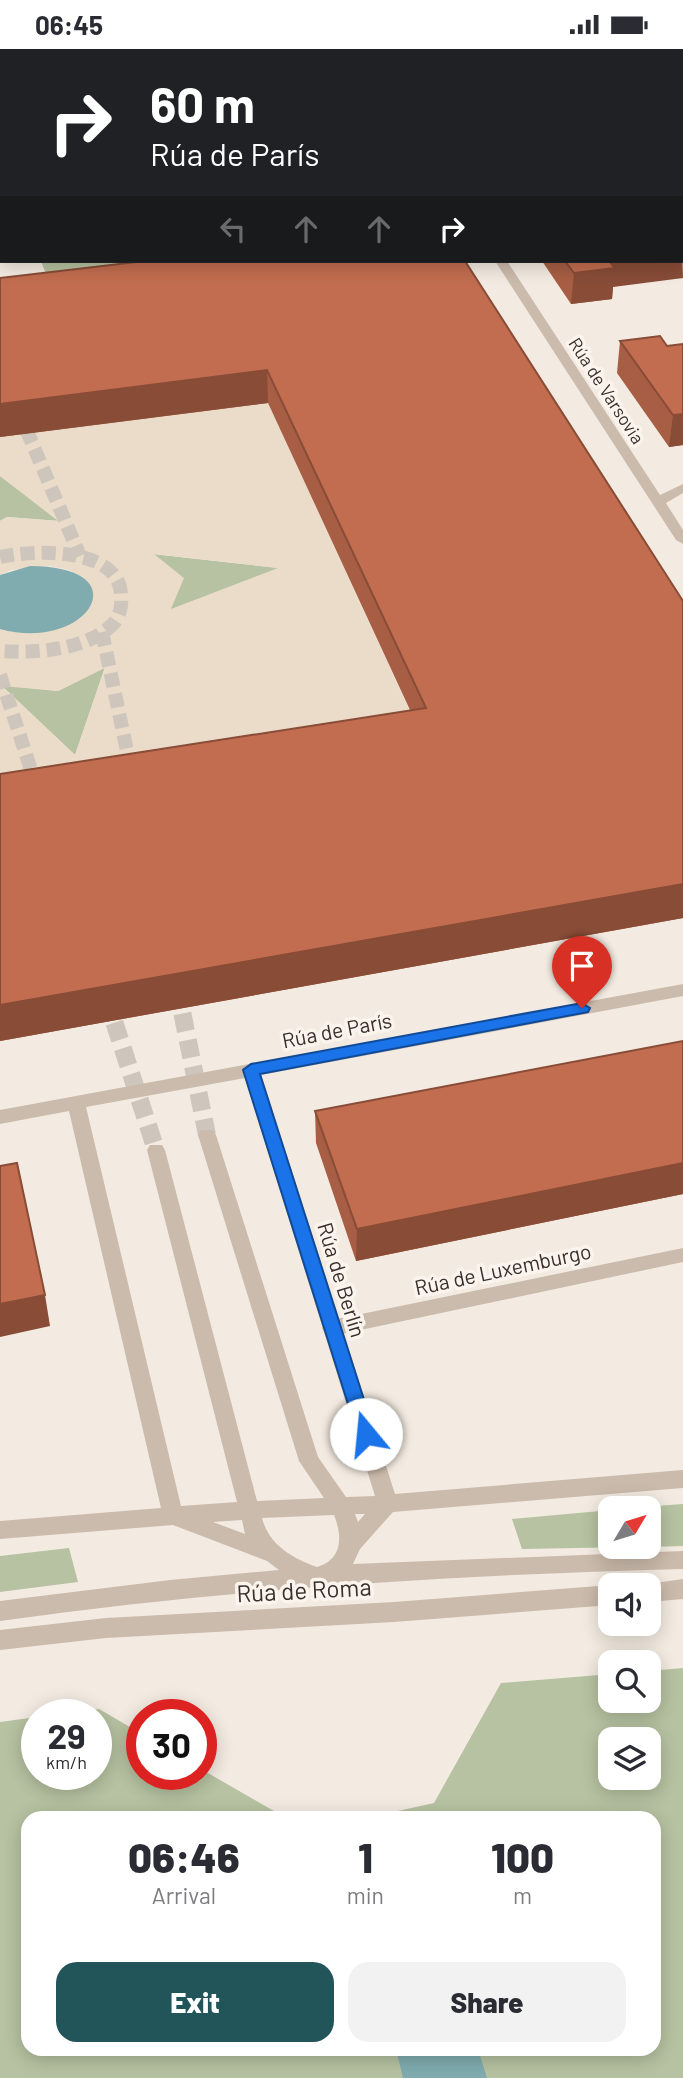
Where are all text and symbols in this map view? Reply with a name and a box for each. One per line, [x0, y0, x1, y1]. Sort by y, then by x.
text: 06:45 [35, 9, 103, 40]
text: 60 m [150, 74, 255, 133]
icon: right [35, 77, 126, 168]
text: Rúa de París [150, 134, 320, 172]
icon: left [214, 210, 252, 248]
icon: ahead [287, 210, 325, 248]
icon: ahead [360, 210, 398, 248]
icon: right [433, 210, 471, 248]
street label: Rúa de Varsovia [564, 333, 649, 448]
pin [552, 936, 612, 1008]
icon: arrive [563, 947, 601, 985]
street label: Rúa de París [280, 1007, 394, 1052]
street label: Rúa de Berlín [313, 1219, 372, 1340]
street label: Rúa de Luxemburgo [412, 1238, 593, 1299]
position arrow [329, 1397, 403, 1471]
north arrow [598, 1496, 662, 1559]
map controls [598, 1496, 661, 1790]
street label: Rúa de Roma [236, 1571, 372, 1608]
button: sound [598, 1573, 661, 1636]
button: search [598, 1650, 661, 1713]
speed limit sign: 30 [126, 1699, 217, 1790]
text: 29 [47, 1714, 86, 1756]
button: layers [598, 1727, 661, 1790]
text: km/h [46, 1751, 87, 1773]
text: 06:46 [128, 1831, 240, 1881]
text: 1 [358, 1831, 373, 1881]
text: 100 [491, 1831, 554, 1881]
text: Arrival [152, 1881, 216, 1909]
text: min [347, 1881, 384, 1909]
text: m [513, 1881, 532, 1909]
button: Exit [56, 1962, 334, 2042]
button: Share [348, 1962, 626, 2042]

